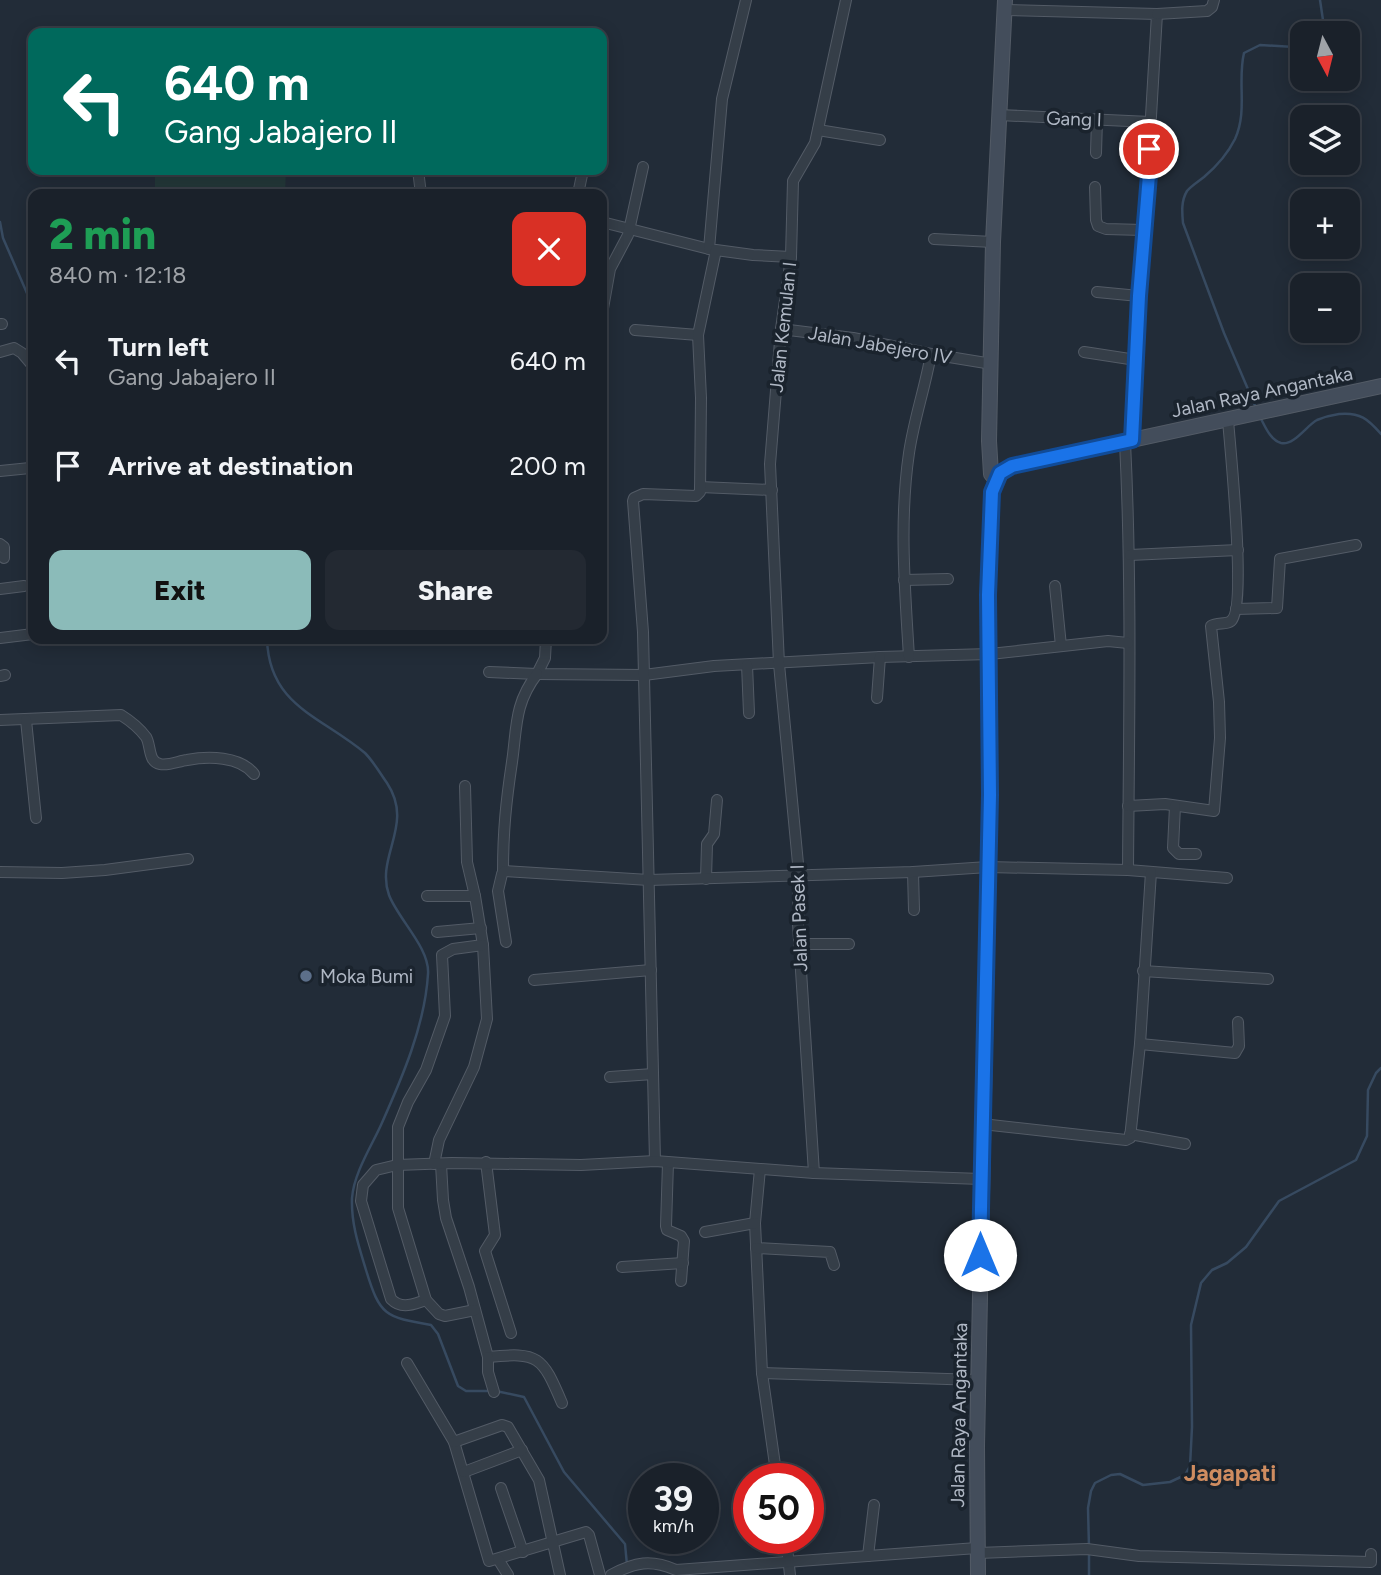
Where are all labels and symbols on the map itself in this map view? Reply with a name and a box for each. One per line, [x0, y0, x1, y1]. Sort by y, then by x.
north arrow [1290, 21, 1360, 91]
street label: Gang I [1046, 107, 1102, 131]
pin [1119, 119, 1179, 179]
street label: Jalan Kemulan I [765, 260, 801, 394]
street label: Jalan Jabejero IV [806, 321, 954, 369]
street label: Jalan Raya Angantaka [1169, 362, 1355, 422]
street label: Jalan Pasek I [786, 864, 812, 972]
place label: Moka Bumi [320, 965, 413, 988]
marker: Moka Bumi [298, 968, 314, 984]
position arrow [943, 1218, 1017, 1292]
street label: Jalan Raya Angantaka [946, 1322, 972, 1508]
district label: Jagapati [1184, 1459, 1276, 1487]
speed limit sign: 50 [733, 1463, 824, 1554]

